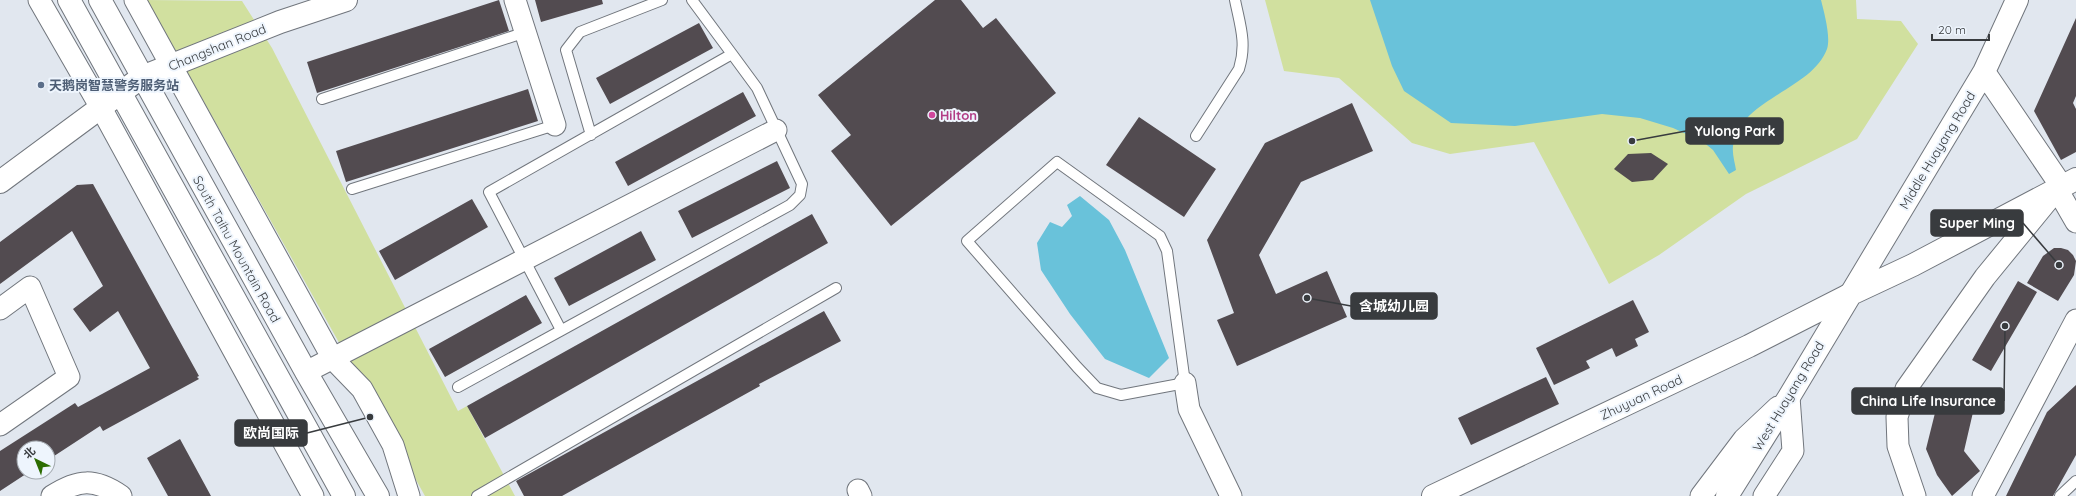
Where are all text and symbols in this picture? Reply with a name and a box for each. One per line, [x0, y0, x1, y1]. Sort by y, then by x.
scale bar [1932, 16, 1989, 42]
street label: Changshan Road [166, 20, 268, 74]
text: 20 m [1938, 22, 1966, 37]
place label: 天鹅岗智慧警务服务站 [49, 77, 179, 93]
marker: 天鹅岗智慧警务服务站 [36, 80, 46, 90]
street label: Middle Huayang Road [1896, 88, 1978, 212]
place label: Hilton [940, 107, 977, 123]
marker: Hilton [927, 110, 937, 120]
callout: Yulong Park [1686, 118, 1783, 144]
text: Yulong Park [1694, 122, 1776, 140]
street label: South Taihu Mountain Road [190, 173, 284, 325]
callout: Super Ming [1931, 210, 2023, 236]
text: Super Ming [1939, 214, 2015, 232]
callout: 含城幼儿园 [1351, 293, 1437, 319]
text: 含城幼儿园 [1359, 297, 1429, 315]
street label: West Huayang Road [1749, 338, 1827, 454]
street label: Zhuyuan Road [1597, 371, 1685, 423]
callout: China Life Insurance [1852, 388, 2004, 414]
text: China Life Insurance [1860, 392, 1996, 410]
callout: 欧尚国际 [235, 420, 307, 446]
text: 欧尚国际 [243, 424, 299, 442]
north arrow [16, 440, 56, 480]
text: 北 [20, 444, 38, 462]

